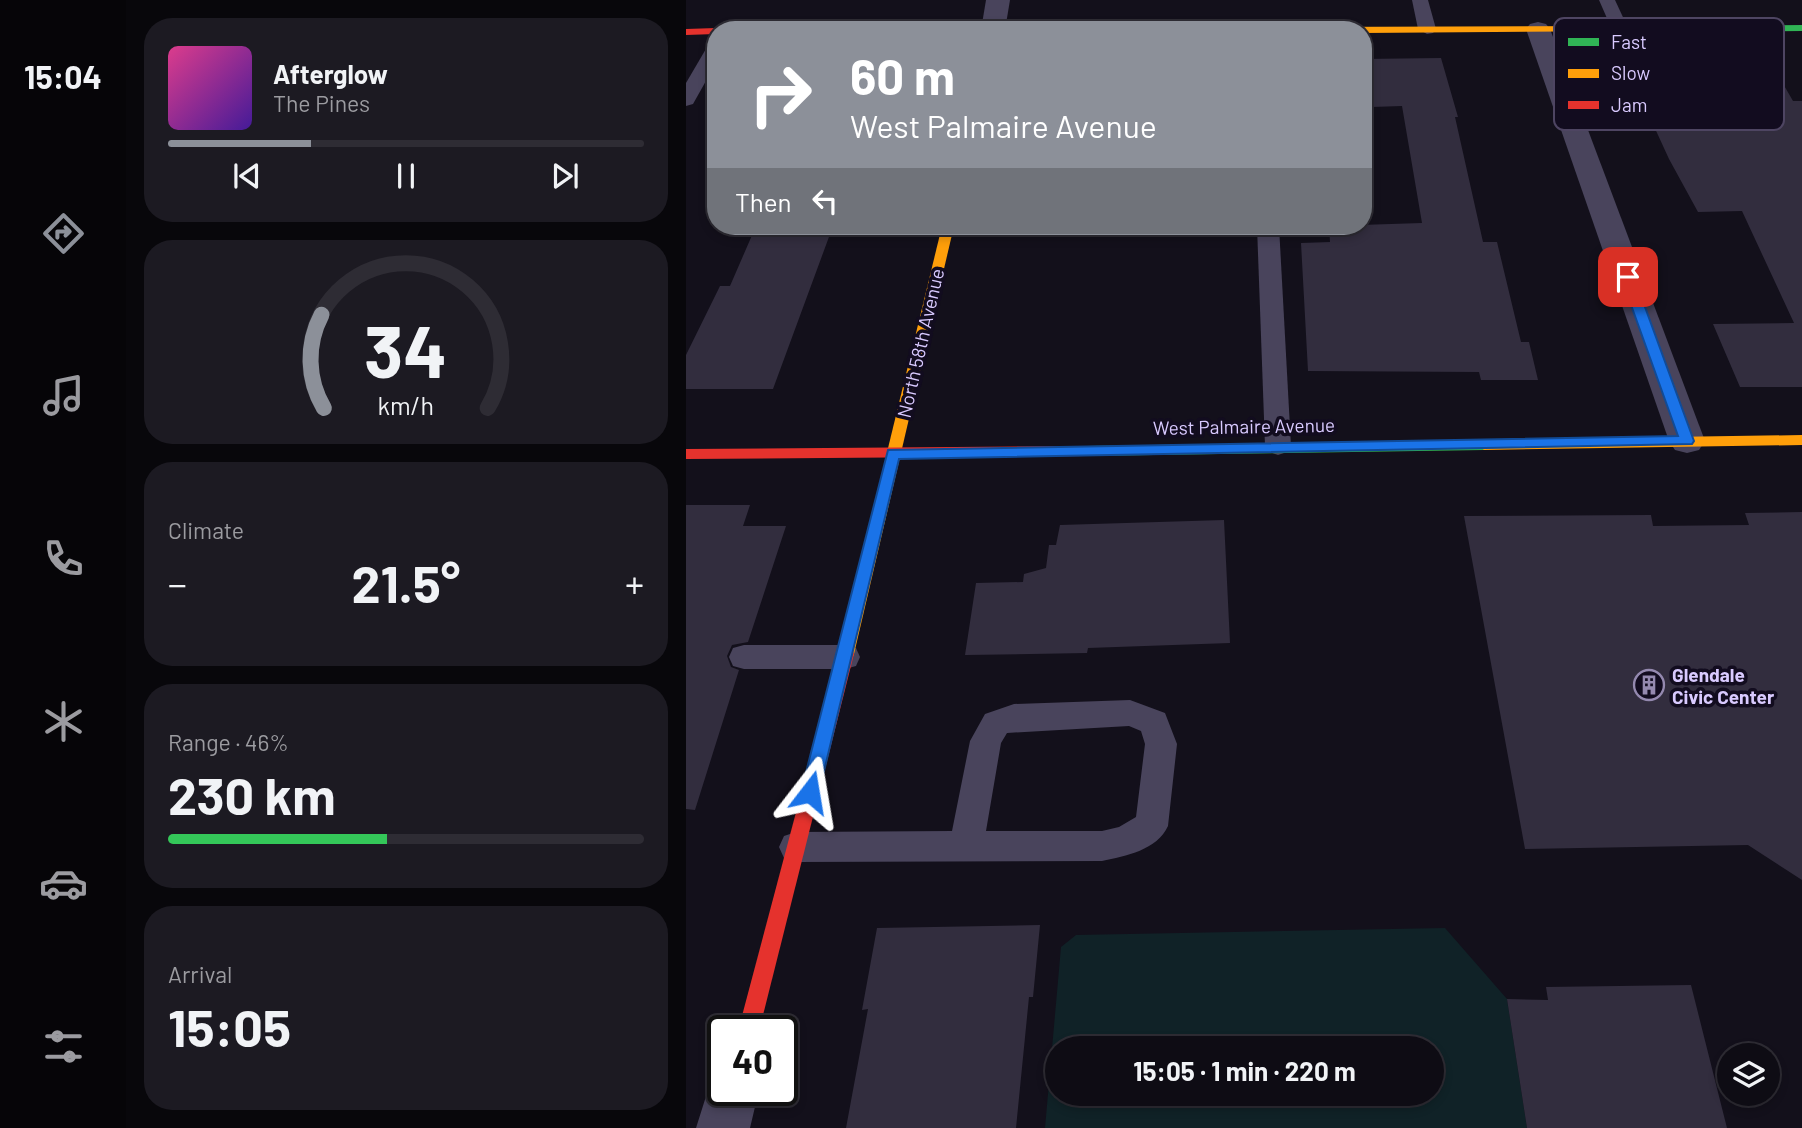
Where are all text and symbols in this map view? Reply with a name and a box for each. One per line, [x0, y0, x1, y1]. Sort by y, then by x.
legend [1554, 18, 1784, 130]
text: Fast [1611, 30, 1647, 53]
text: 60 m [850, 46, 955, 105]
icon: right [735, 49, 826, 140]
text: 15:04 [24, 57, 102, 95]
text: Afterglow [273, 58, 388, 89]
text: Slow [1611, 61, 1650, 84]
text: The Pines [273, 89, 370, 117]
text: Jam [1611, 93, 1647, 116]
text: West Palmaire Avenue [850, 106, 1157, 144]
icon: previous [228, 157, 266, 195]
icon: pause [387, 157, 425, 195]
icon: next [546, 157, 584, 195]
icon: left [806, 182, 844, 220]
text: Then [735, 186, 792, 217]
icon: directions [39, 209, 88, 258]
pin [1598, 247, 1658, 307]
icon: arrive [1609, 258, 1647, 296]
street label: North 58th Avenue [892, 266, 948, 420]
text: 34 [364, 305, 448, 393]
icon: music [39, 371, 88, 420]
text: km/h [378, 390, 434, 420]
street label: West Palmaire Avenue [1153, 413, 1335, 439]
text: Climate [168, 516, 244, 544]
icon: phone [39, 534, 88, 583]
text: 21.5° [352, 551, 460, 613]
text: − [168, 560, 187, 606]
text: + [625, 560, 644, 606]
place label: Glendale Civic Center [1672, 663, 1775, 708]
building icon: Glendale Civic Center [1632, 668, 1666, 702]
icon: climate [39, 697, 88, 746]
text: Range · 46% [168, 728, 289, 756]
position arrow [773, 755, 847, 829]
text: 230 km [168, 763, 336, 825]
icon: car [39, 859, 88, 908]
text: Arrival [168, 960, 232, 988]
text: 15:05 [168, 995, 291, 1057]
speed limit sign: 40 [707, 1015, 798, 1106]
icon: filters [39, 1022, 88, 1071]
map controls [1717, 1043, 1780, 1106]
button: layers [1717, 1043, 1780, 1106]
text: 15:05 · 1 min · 220 m [1133, 1055, 1356, 1086]

